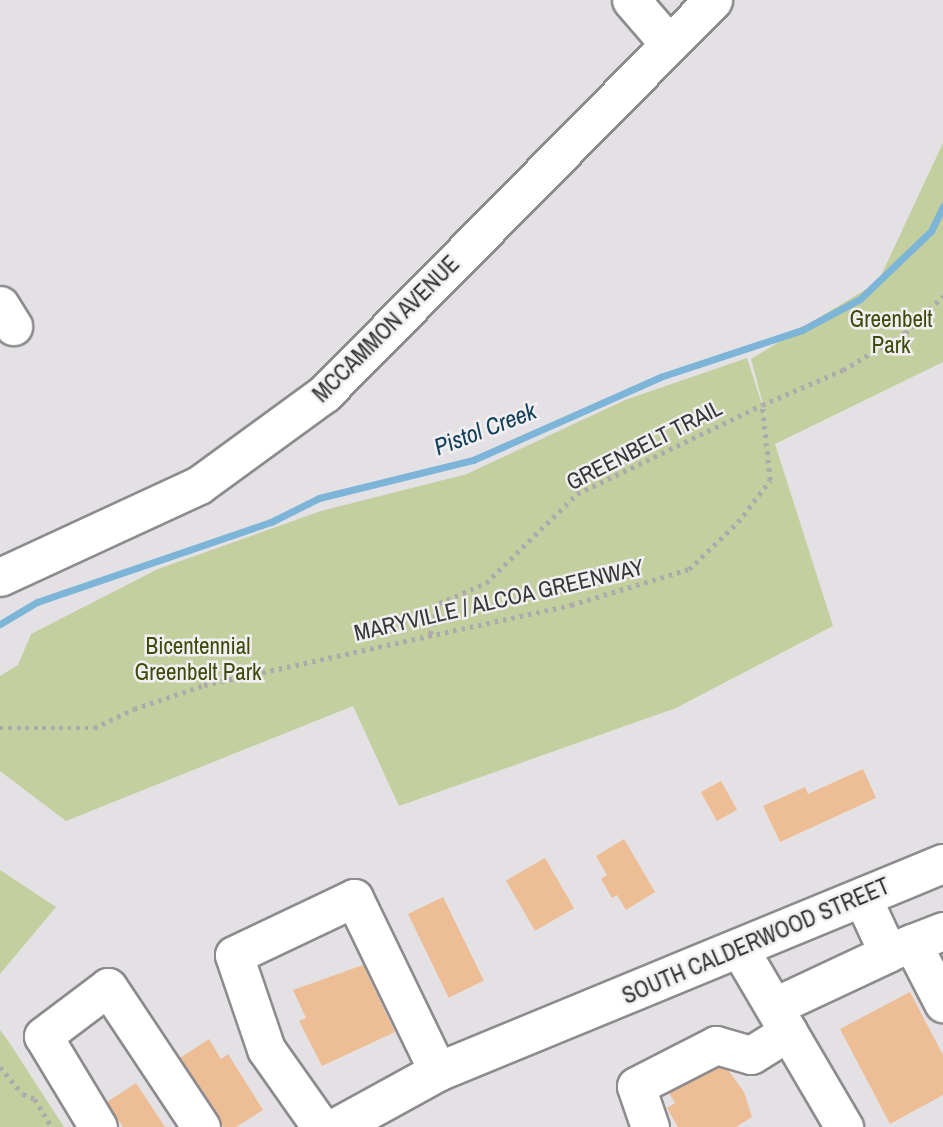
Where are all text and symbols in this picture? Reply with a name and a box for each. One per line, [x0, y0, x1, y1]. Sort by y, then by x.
street label: MCCAMMON AVENUE [307, 250, 465, 408]
park label: Greenbelt Park [850, 305, 932, 359]
street label: GREENBELT TRAIL [561, 394, 727, 496]
water label: Pistol Creek [430, 396, 540, 462]
street label: MARYVILLE / ALCOA GREENWAY [351, 553, 647, 647]
park label: Bicentennial Greenbelt Park [135, 632, 261, 686]
street label: SOUTH CALDERWOOD STREET [618, 872, 894, 1010]

